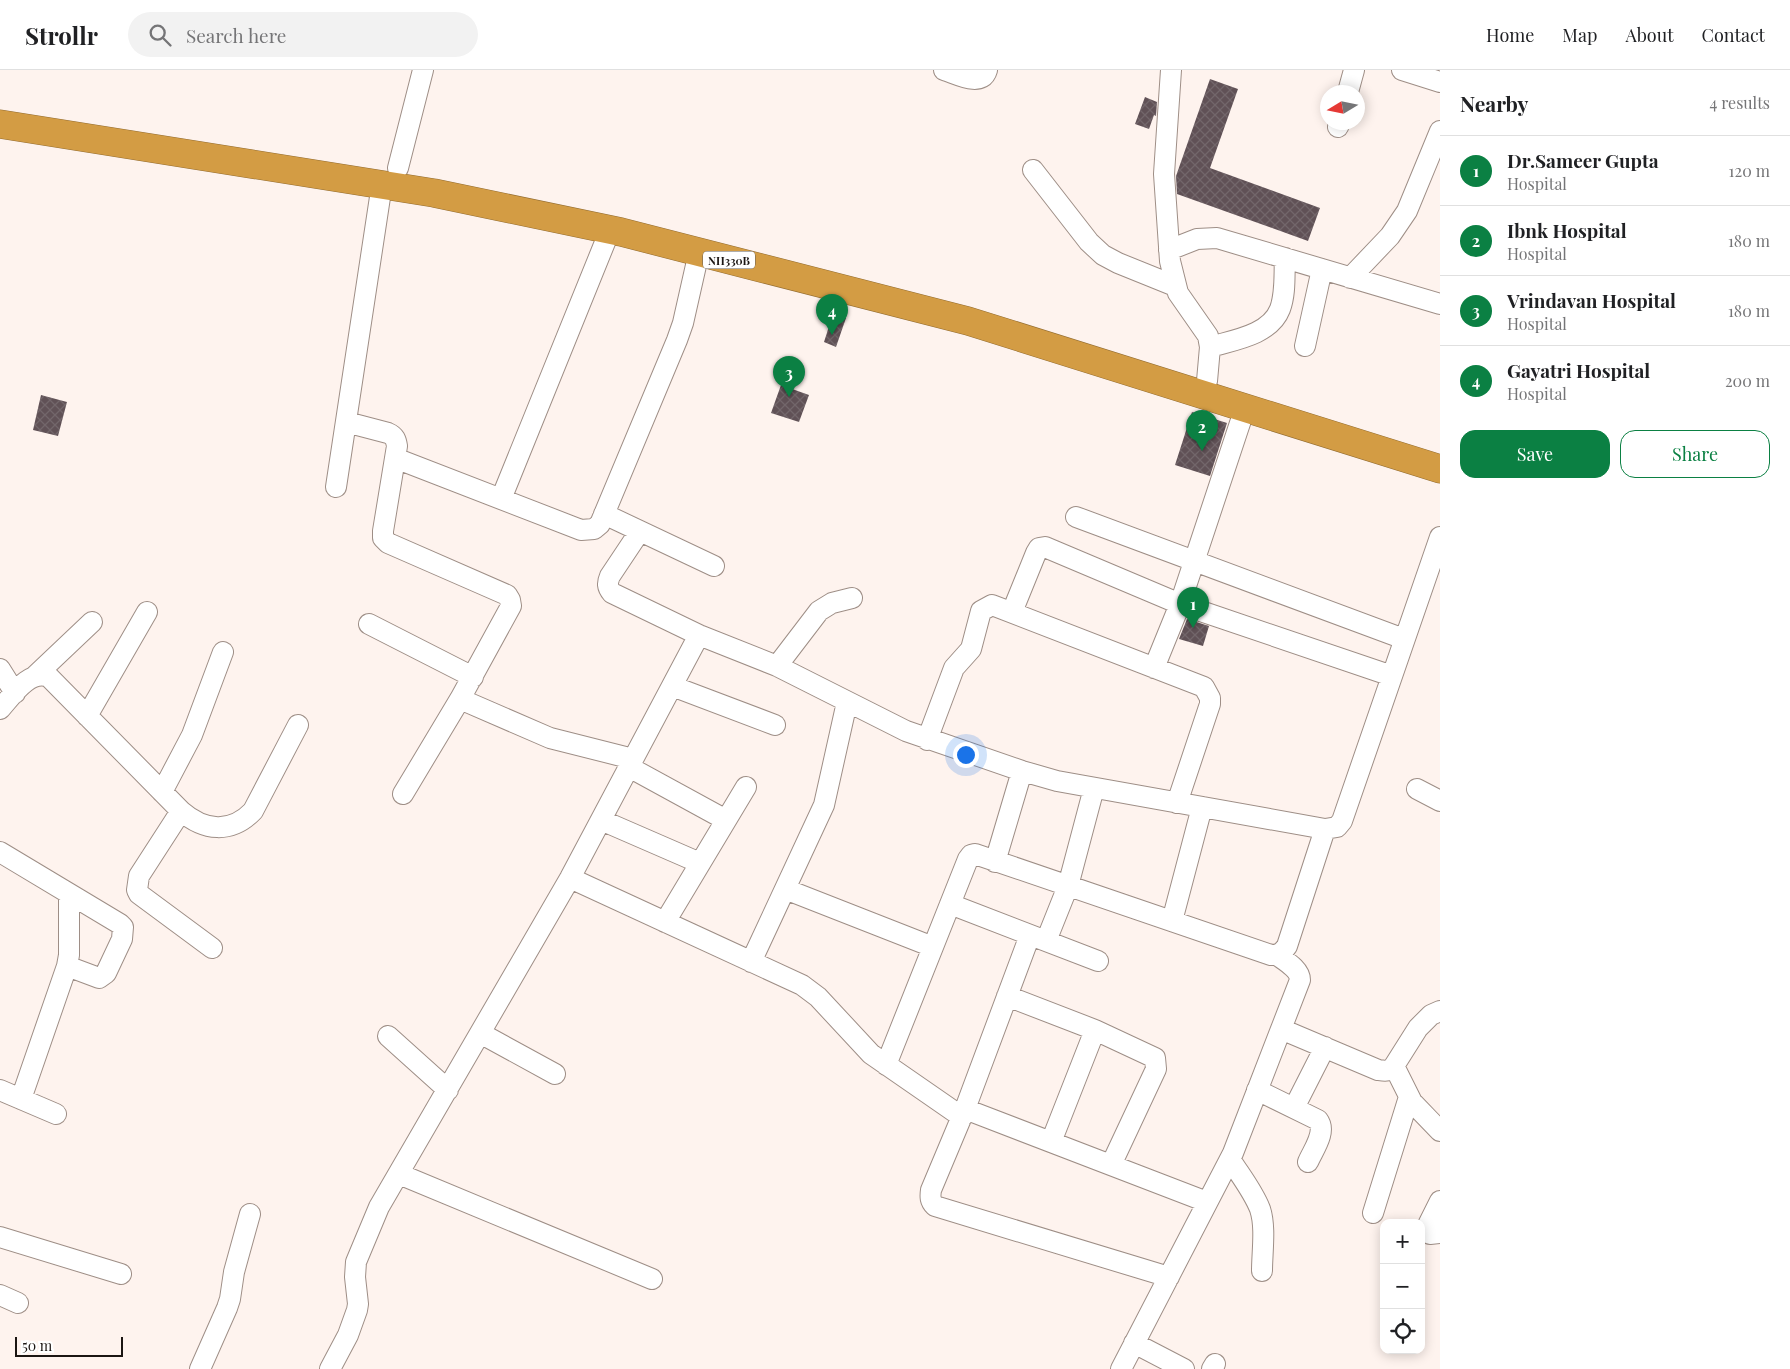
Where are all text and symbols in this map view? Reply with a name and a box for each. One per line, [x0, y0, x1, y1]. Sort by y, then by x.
search box [128, 12, 478, 57]
text: Strollr [25, 19, 98, 51]
icon: search [146, 21, 174, 49]
text: Search here [186, 22, 286, 48]
text: Home [1486, 23, 1534, 47]
text: Map [1562, 23, 1597, 47]
text: About [1625, 23, 1674, 47]
text: Contact [1702, 23, 1765, 47]
north arrow [1320, 85, 1365, 130]
text: Nearby [1460, 89, 1529, 117]
text: 4 results [1709, 92, 1770, 113]
text: Dr.Sameer Gupta [1507, 147, 1659, 173]
text: 1 [1473, 160, 1479, 181]
text: 120 m [1729, 160, 1770, 181]
text: Hospital [1507, 173, 1567, 194]
text: Ibnk Hospital [1507, 217, 1627, 243]
text: 2 [1472, 230, 1480, 251]
text: 180 m [1728, 230, 1770, 251]
text: Hospital [1507, 243, 1567, 264]
road number: NH330B [703, 252, 755, 268]
text: Vrindavan Hospital [1507, 287, 1676, 313]
pin: 4 [816, 294, 848, 335]
text: 3 [1472, 300, 1480, 321]
text: 180 m [1728, 300, 1770, 321]
text: Hospital [1507, 313, 1567, 334]
pin: 3 [773, 356, 805, 397]
text: Gayatri Hospital [1507, 357, 1650, 383]
text: 4 [1472, 370, 1480, 391]
text: 200 m [1725, 370, 1770, 391]
text: Hospital [1507, 383, 1567, 404]
pin: 2 [1186, 410, 1218, 451]
button: Save [1460, 430, 1610, 478]
button: Share [1620, 430, 1770, 478]
pin: 1 [1177, 587, 1209, 628]
your location [953, 742, 979, 768]
map controls [1380, 1219, 1425, 1354]
button: + [1380, 1219, 1425, 1264]
button: − [1380, 1264, 1425, 1309]
button: locate [1380, 1309, 1425, 1354]
scale bar [15, 1334, 122, 1357]
text: 50 m [22, 1336, 52, 1355]

